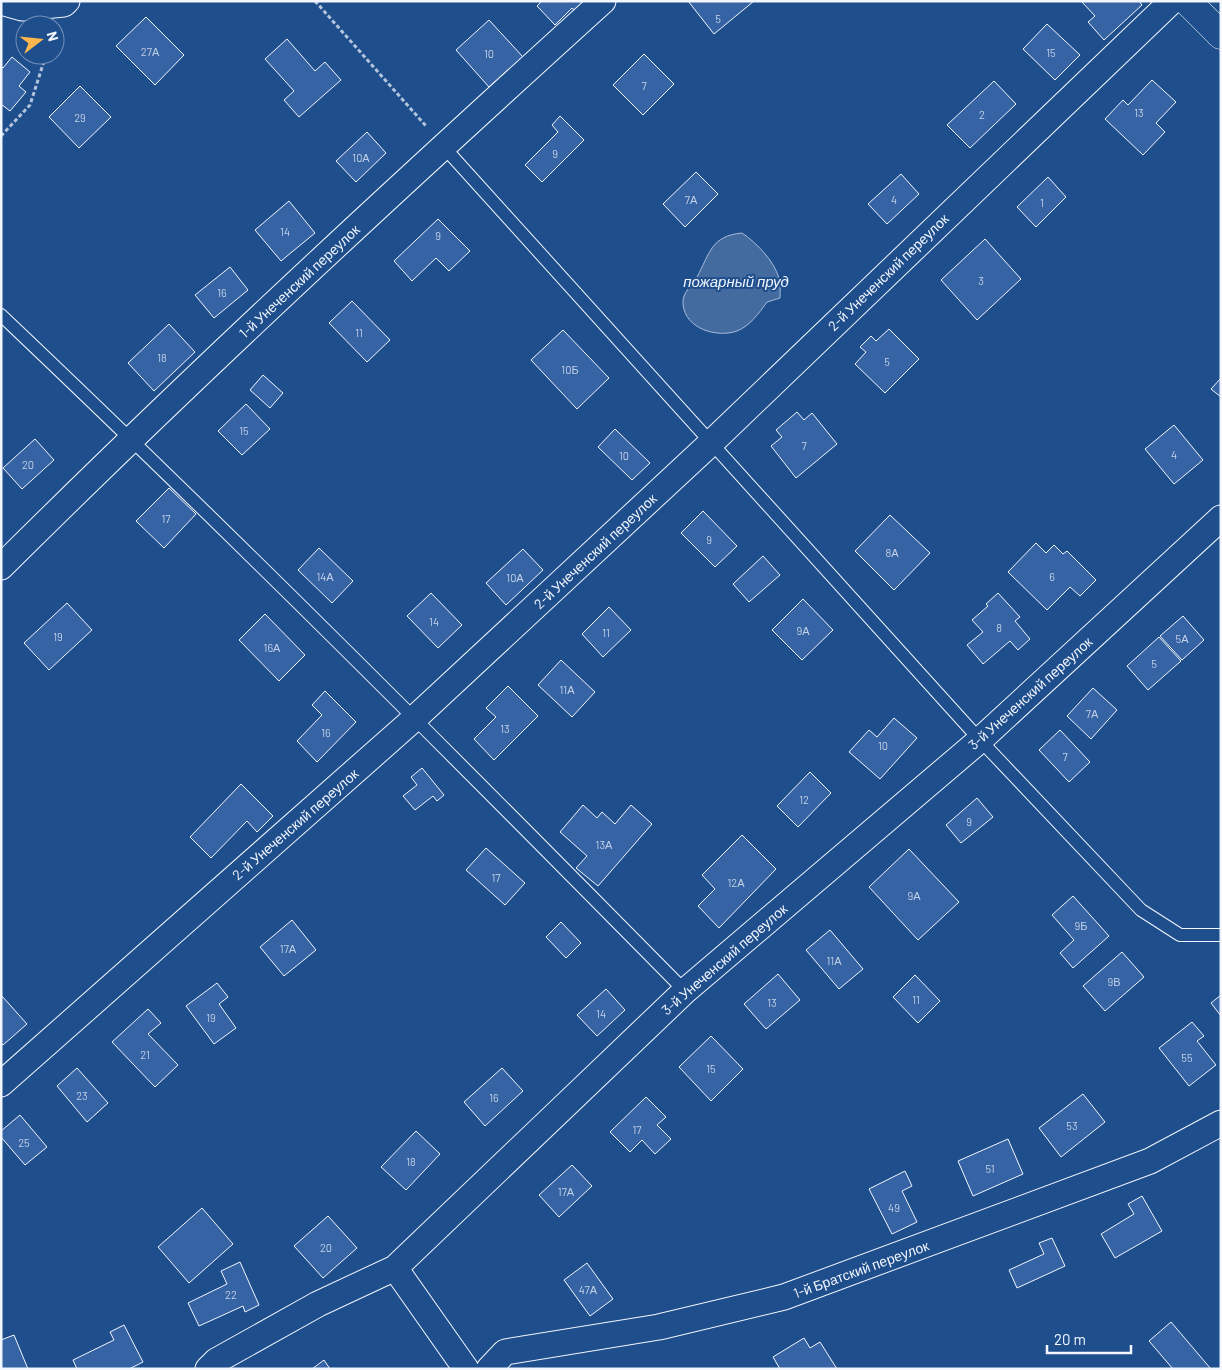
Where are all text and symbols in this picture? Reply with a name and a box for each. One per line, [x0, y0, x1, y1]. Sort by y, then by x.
house number: 5 [715, 12, 721, 25]
north arrow [15, 15, 65, 65]
text: N [44, 29, 62, 43]
house number: 27А [141, 45, 160, 58]
house number: 15 [1046, 46, 1056, 59]
house number: 10 [484, 47, 494, 60]
house number: 7 [641, 79, 647, 92]
house number: 13 [1134, 106, 1144, 119]
house number: 2 [979, 108, 985, 121]
house number: 29 [74, 111, 86, 124]
house number: 9 [552, 147, 558, 160]
house number: 10А [352, 151, 370, 164]
house number: 7А [685, 193, 698, 206]
house number: 4 [891, 193, 897, 206]
house number: 1 [1040, 196, 1044, 209]
street label: 2-й Унеченский переулок [824, 209, 952, 334]
street label: 1-й Унеченский переулок [235, 220, 363, 341]
house number: 14 [280, 225, 290, 238]
house number: 9 [435, 229, 441, 242]
water label: пожарный пруд [683, 272, 789, 290]
house number: 3 [978, 274, 984, 287]
house number: 16 [217, 286, 227, 299]
house number: 11 [355, 326, 363, 339]
house number: 18 [157, 351, 167, 364]
house number: 5 [884, 355, 890, 368]
house number: 10Б [561, 363, 579, 376]
house number: 15 [239, 424, 249, 437]
house number: 7 [801, 439, 807, 452]
house number: 4 [1171, 448, 1177, 461]
house number: 10 [619, 449, 629, 462]
house number: 20 [22, 458, 34, 471]
street label: 2-й Унеченский переулок [530, 489, 660, 612]
house number: 17 [161, 512, 171, 525]
house number: 9 [706, 533, 712, 546]
house number: 8А [885, 546, 899, 559]
house number: 14А [316, 570, 334, 583]
house number: 6 [1049, 570, 1055, 583]
house number: 10А [506, 571, 524, 584]
house number: 14 [429, 615, 439, 628]
house number: 8 [996, 621, 1002, 634]
house number: 9А [796, 624, 810, 637]
house number: 11 [602, 626, 610, 639]
house number: 19 [53, 630, 63, 643]
street label: 3-й Унеченский переулок [965, 632, 1096, 753]
house number: 5А [1176, 632, 1189, 645]
house number: 16А [264, 641, 281, 654]
house number: 5 [1151, 657, 1157, 670]
house number: 11А [559, 683, 575, 696]
house number: 7А [1086, 707, 1099, 720]
house number: 13 [500, 722, 510, 735]
house number: 16 [321, 726, 331, 739]
house number: 10 [878, 739, 888, 752]
house number: 7 [1062, 750, 1068, 763]
street label: 2-й Унеченский переулок [229, 764, 362, 883]
house number: 12 [799, 793, 809, 806]
house number: 9 [966, 815, 972, 828]
house number: 13А [596, 838, 613, 851]
house number: 17 [491, 871, 501, 884]
house number: 12А [727, 876, 745, 889]
house number: 9А [907, 889, 921, 902]
street label: 3-й Унеченский переулок [658, 899, 791, 1018]
house number: 9Б [1075, 919, 1087, 932]
house number: 17А [280, 942, 297, 955]
house number: 11А [826, 954, 842, 967]
house number: 9В [1107, 975, 1121, 988]
house number: 11 [912, 993, 920, 1006]
house number: 13 [767, 996, 777, 1009]
house number: 14 [596, 1007, 606, 1020]
house number: 19 [206, 1011, 216, 1024]
house number: 21 [140, 1048, 150, 1061]
house number: 55 [1181, 1051, 1193, 1064]
house number: 15 [706, 1062, 716, 1075]
house number: 23 [76, 1089, 88, 1102]
house number: 16 [489, 1091, 499, 1104]
house number: 53 [1066, 1119, 1078, 1132]
house number: 17 [632, 1123, 642, 1136]
house number: 25 [18, 1136, 30, 1149]
house number: 18 [406, 1155, 416, 1168]
house number: 51 [985, 1162, 995, 1175]
house number: 17А [558, 1185, 575, 1198]
house number: 49 [888, 1201, 900, 1214]
street label: 1-й Братский переулок [791, 1236, 932, 1301]
house number: 20 [320, 1241, 332, 1254]
house number: 47А [579, 1283, 598, 1296]
house number: 22 [225, 1288, 237, 1301]
scale bar [1047, 1322, 1131, 1354]
text: 20 m [1054, 1330, 1086, 1348]

